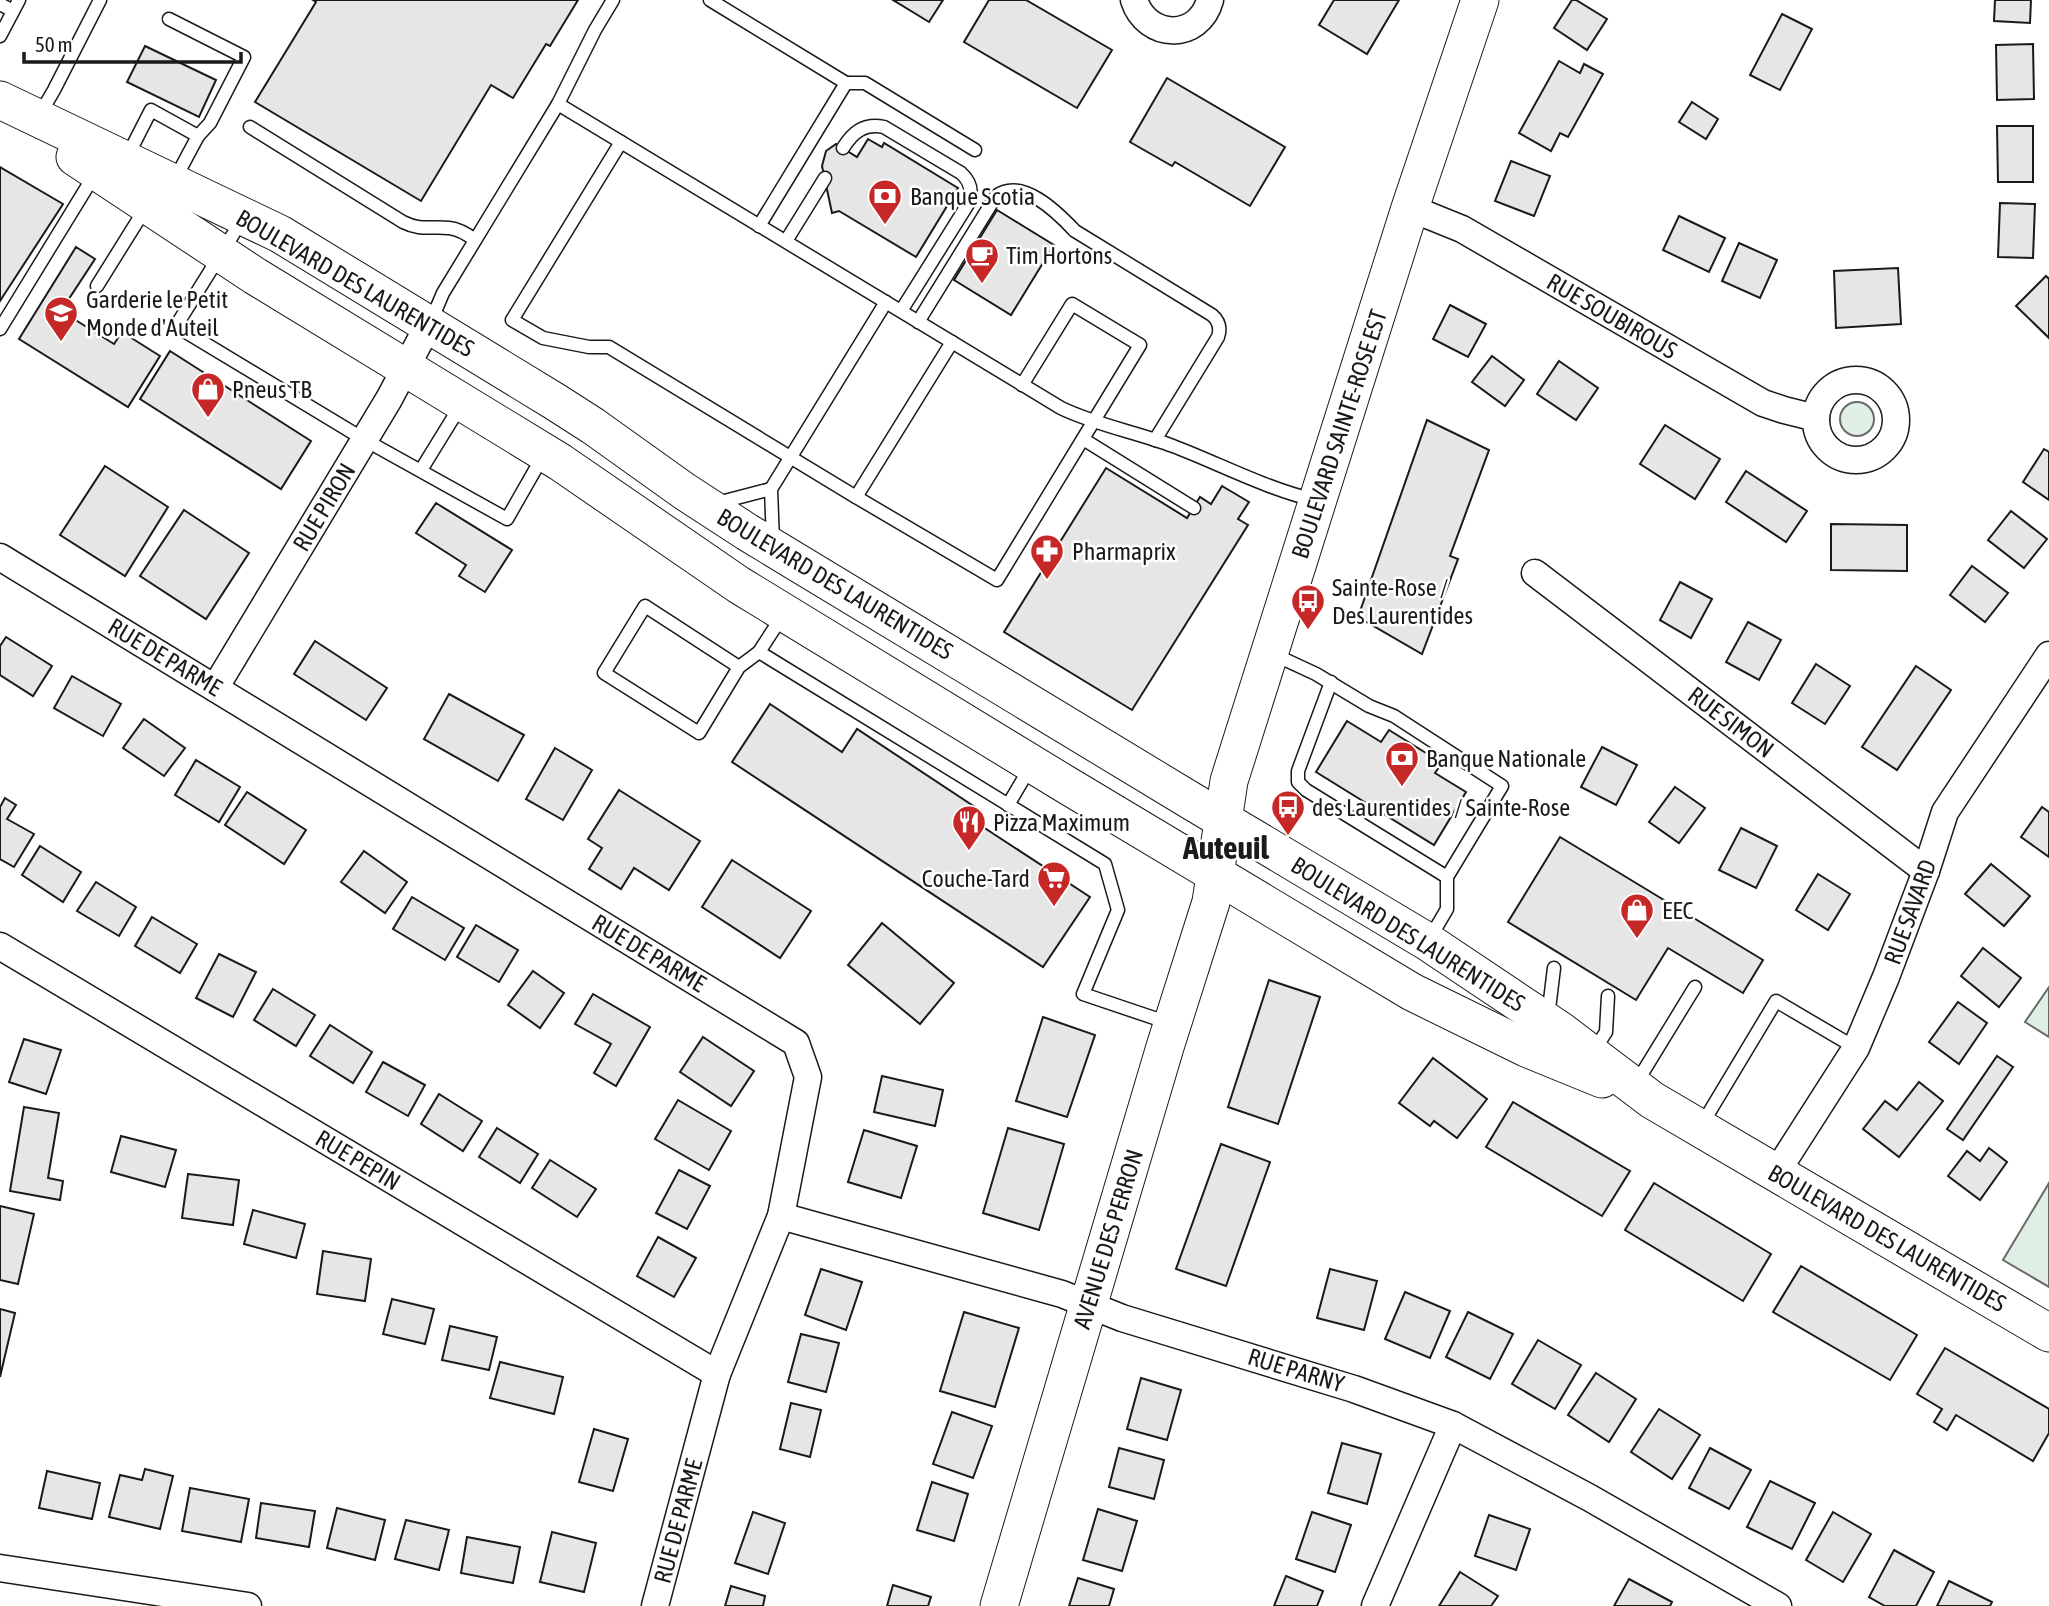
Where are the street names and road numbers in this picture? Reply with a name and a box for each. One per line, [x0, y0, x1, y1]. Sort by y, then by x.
street label: BOULEVARD DES LAURENTIDES [231, 204, 479, 362]
street label: RUE SOUBIROUS [1542, 268, 1682, 364]
street label: BOULEVARD SAINTE-ROSE EST [1286, 306, 1392, 562]
street label: RUE PIRON [287, 458, 361, 556]
street label: BOULEVARD DES LAURENTIDES [712, 503, 958, 665]
street label: RUE DE PARME [103, 613, 227, 701]
street label: RUE SIMON [1683, 681, 1779, 763]
street label: BOULEVARD DES LAURENTIDES [1286, 851, 1530, 1017]
street label: RUE SAVARD [1879, 856, 1941, 968]
street label: RUE DE PARME [587, 909, 711, 997]
street label: RUE PEPIN [311, 1124, 405, 1196]
street label: AVENUE DES PERRON [1068, 1146, 1148, 1332]
street label: BOULEVARD DES LAURENTIDES [1763, 1159, 2011, 1317]
street label: RUE PARNY [1245, 1343, 1348, 1397]
street label: RUE DE PARME [648, 1456, 708, 1586]

